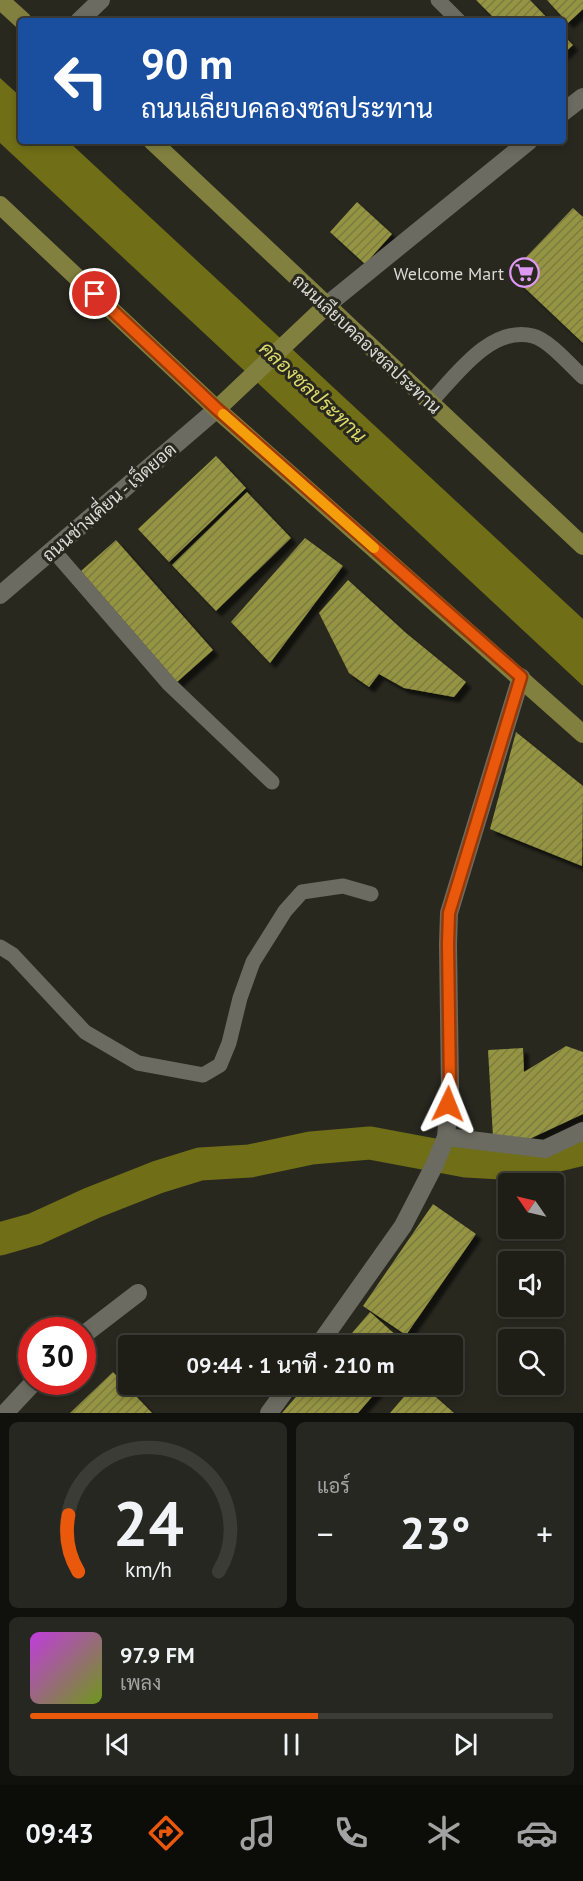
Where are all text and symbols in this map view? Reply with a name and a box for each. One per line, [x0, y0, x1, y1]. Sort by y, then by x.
text: 90 m [141, 36, 233, 91]
icon: left [42, 42, 120, 120]
text: ถนนเลียบคลองชลประทาน [141, 91, 433, 125]
supermarket icon: Welcome Mart [509, 257, 541, 289]
place label: Welcome Mart [394, 262, 504, 285]
pin [69, 268, 120, 319]
street label: ถนนเลียบคลองชลประทาน [288, 270, 446, 418]
icon: arrive [78, 277, 111, 310]
water label: คลองชลประทาน [255, 336, 371, 448]
street label: ถนนช่างเคี่ยน - เจ็ดยอด [35, 434, 181, 567]
position arrow [416, 1072, 480, 1136]
north arrow [498, 1173, 564, 1239]
map controls [498, 1173, 564, 1395]
button: sound [498, 1251, 564, 1317]
speed limit sign: 30 [18, 1317, 96, 1395]
button: search [498, 1329, 564, 1395]
text: 09:44 · 1 นาที · 210 m [187, 1351, 394, 1379]
text: แอร์ [317, 1473, 350, 1499]
text: 24 [113, 1482, 183, 1563]
text: 23° [400, 1503, 470, 1561]
text: − [317, 1512, 334, 1555]
text: + [536, 1512, 553, 1555]
text: km/h [124, 1555, 171, 1583]
text: 97.9 FM [120, 1641, 195, 1669]
text: เพลง [120, 1670, 161, 1696]
icon: previous [101, 1728, 134, 1761]
icon: pause [275, 1728, 308, 1761]
icon: next [449, 1728, 482, 1761]
icon: directions [145, 1812, 187, 1854]
icon: music [237, 1812, 279, 1854]
icon: phone [330, 1812, 372, 1854]
icon: climate [423, 1812, 465, 1854]
icon: car [516, 1812, 558, 1854]
text: 09:43 [25, 1816, 94, 1850]

